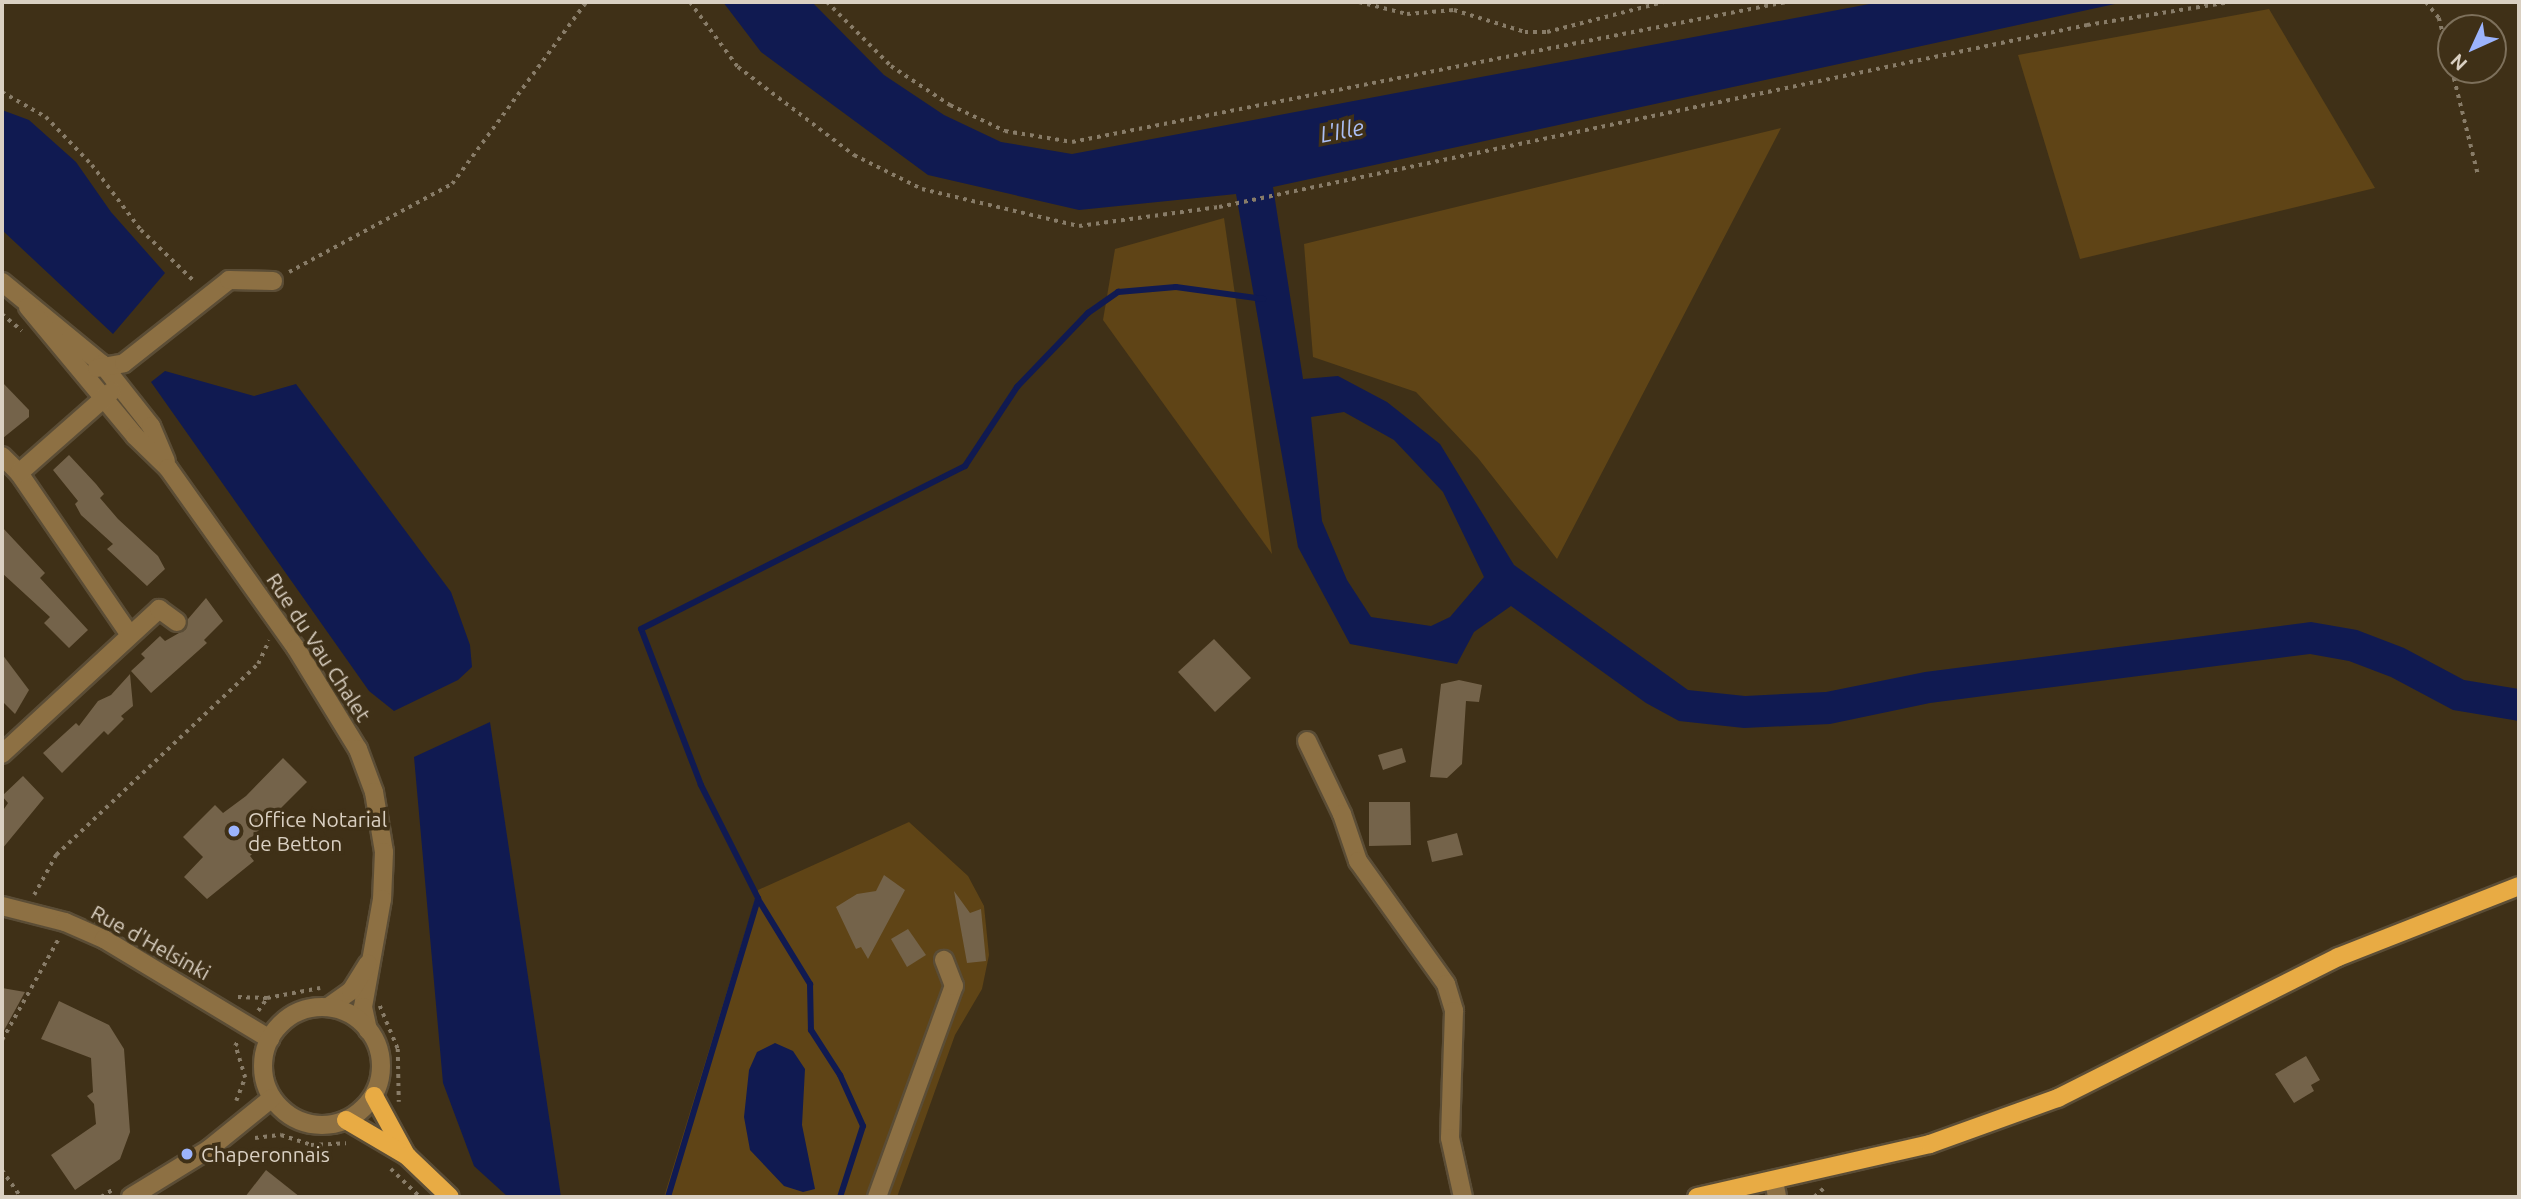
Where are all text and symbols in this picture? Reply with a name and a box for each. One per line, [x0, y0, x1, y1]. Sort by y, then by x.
north arrow [2437, 14, 2507, 84]
text: N [2446, 50, 2471, 75]
water label: L'Ille [1318, 113, 1366, 149]
street label: Rue du Vau Chalet [262, 568, 376, 726]
place label: Office Notarial de Betton [248, 806, 387, 856]
marker: Office Notarial de Betton [226, 823, 242, 839]
street label: Rue d'Helsinki [87, 899, 215, 985]
place label: Chaperonnais [201, 1141, 330, 1167]
marker: Chaperonnais [179, 1146, 195, 1162]

